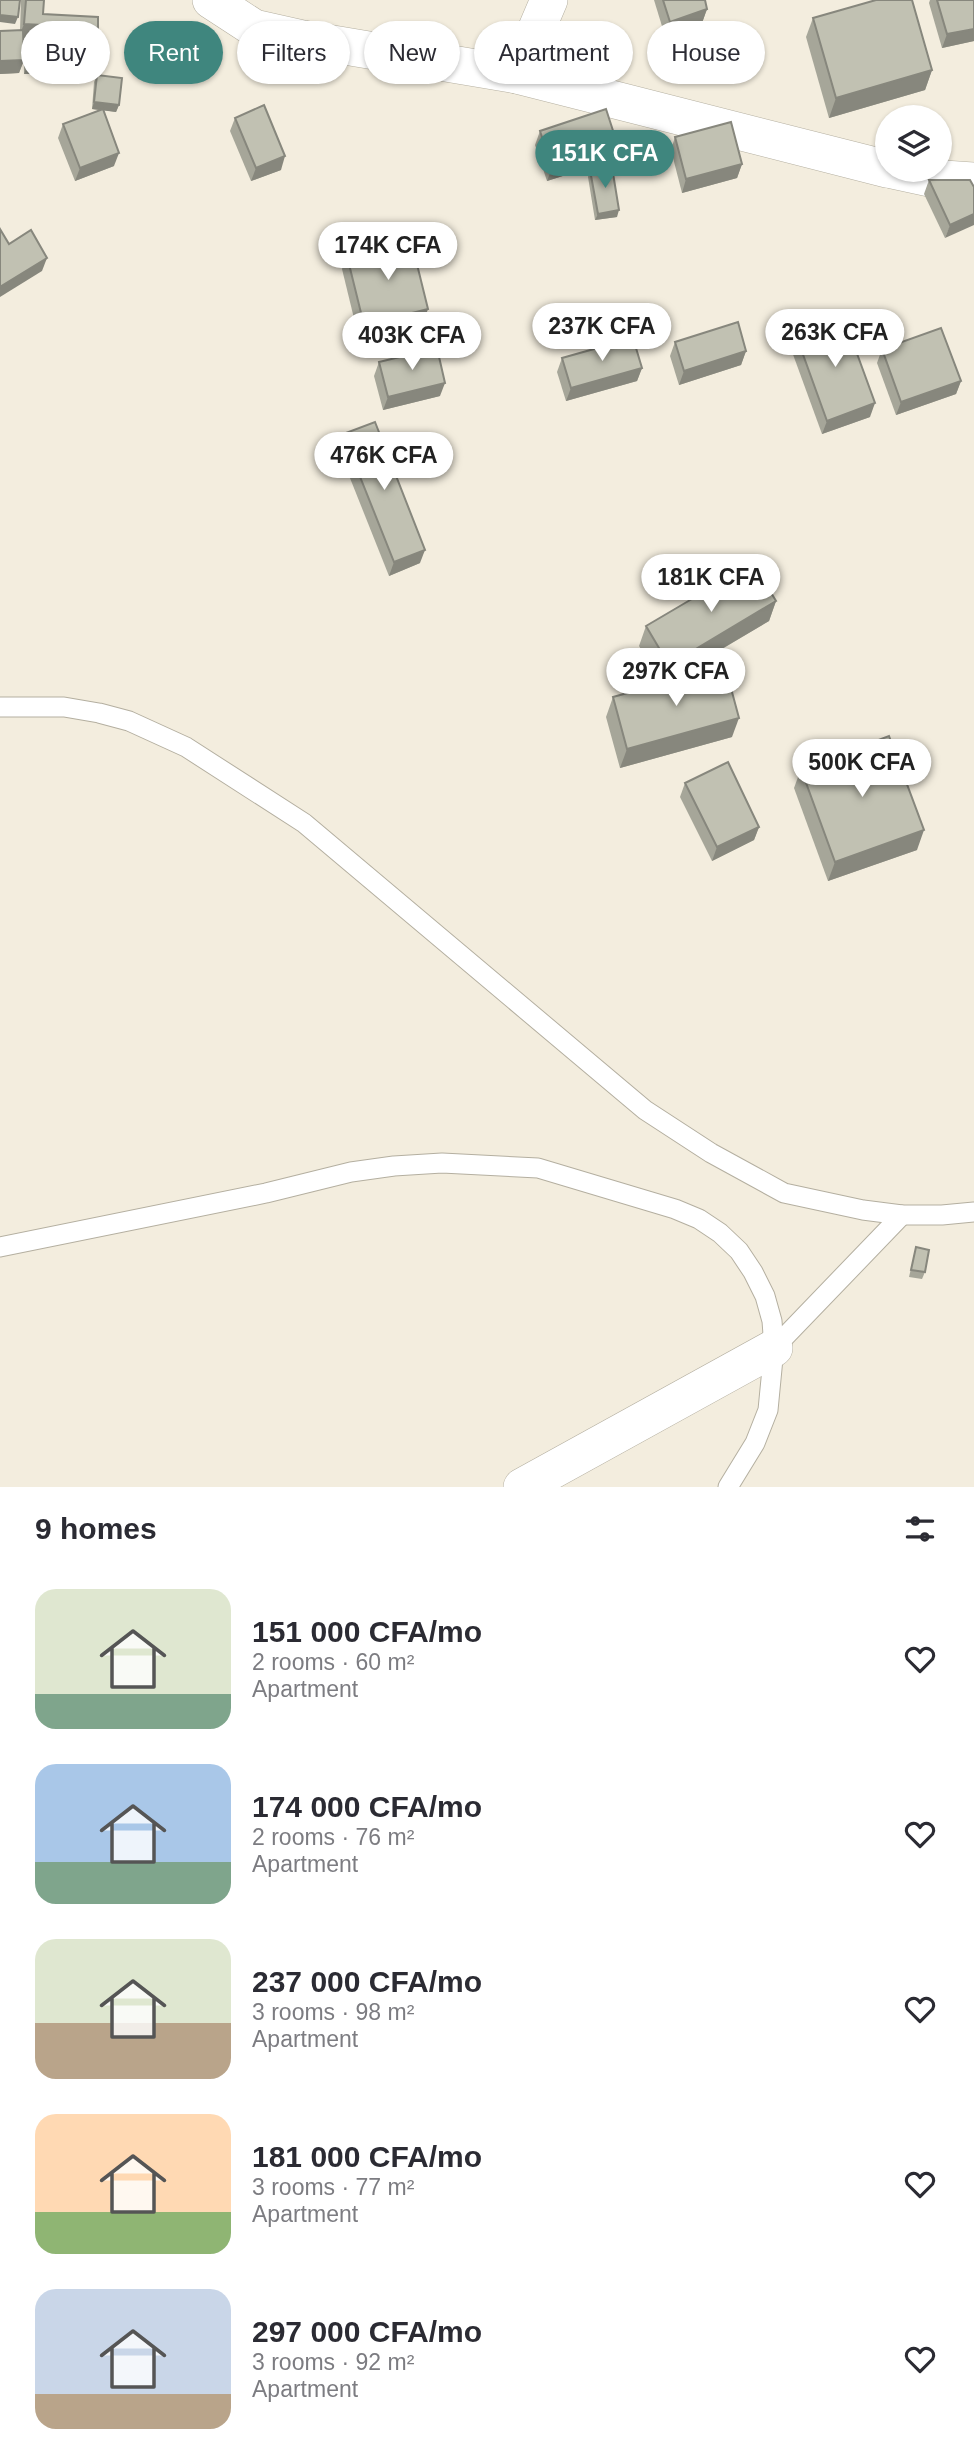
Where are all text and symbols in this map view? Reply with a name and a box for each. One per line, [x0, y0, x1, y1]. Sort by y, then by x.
chip: Buy [21, 21, 110, 84]
chip: Rent [124, 21, 223, 84]
chip: Filters [237, 21, 350, 84]
chip: New [364, 21, 460, 84]
chip: Apartment [474, 21, 633, 84]
chip: House [647, 21, 765, 84]
map controls [875, 105, 952, 182]
button: layers [875, 105, 952, 182]
pin: 151K CFA [533, 130, 677, 190]
text: 151K CFA [551, 140, 659, 166]
pin: 174K CFA [316, 222, 460, 282]
text: 174K CFA [334, 232, 442, 258]
pin: 237K CFA [530, 304, 674, 363]
pin: 263K CFA [763, 310, 907, 369]
pin: 403K CFA [340, 312, 484, 372]
text: 237K CFA [548, 313, 656, 339]
text: 263K CFA [781, 319, 889, 345]
text: 403K CFA [358, 322, 466, 348]
pin: 476K CFA [312, 433, 456, 492]
text: 476K CFA [330, 442, 438, 468]
pin: 181K CFA [639, 554, 783, 614]
text: 181K CFA [657, 564, 765, 590]
pin: 297K CFA [604, 648, 748, 708]
text: 297K CFA [622, 658, 730, 684]
pin: 500K CFA [790, 740, 934, 799]
text: 500K CFA [808, 749, 916, 775]
icon: filters [901, 1510, 939, 1548]
text: 9 homes [35, 1512, 157, 1545]
text: 151 000 CFA/mo [252, 1615, 482, 1648]
icon: home [91, 1617, 175, 1701]
icon: heart [901, 1640, 939, 1678]
text: 2 rooms · 60 m² [252, 1649, 414, 1675]
text: Apartment [252, 1676, 358, 1702]
text: 174 000 CFA/mo [252, 1790, 482, 1823]
icon: home [91, 1792, 175, 1876]
icon: heart [901, 1815, 939, 1853]
text: 2 rooms · 76 m² [252, 1824, 414, 1850]
text: Apartment [252, 1851, 358, 1877]
text: 237 000 CFA/mo [252, 1965, 482, 1998]
icon: home [91, 1967, 175, 2051]
icon: heart [901, 1990, 939, 2028]
text: 3 rooms · 98 m² [252, 1999, 414, 2025]
text: Apartment [252, 2026, 358, 2052]
text: 181 000 CFA/mo [252, 2140, 482, 2173]
icon: home [91, 2142, 175, 2226]
icon: heart [901, 2165, 939, 2203]
text: 3 rooms · 77 m² [252, 2174, 414, 2200]
text: Apartment [252, 2201, 358, 2227]
text: 297 000 CFA/mo [252, 2315, 482, 2348]
icon: home [91, 2317, 175, 2401]
icon: heart [901, 2340, 939, 2378]
text: 3 rooms · 92 m² [252, 2349, 414, 2375]
text: Apartment [252, 2376, 358, 2402]

